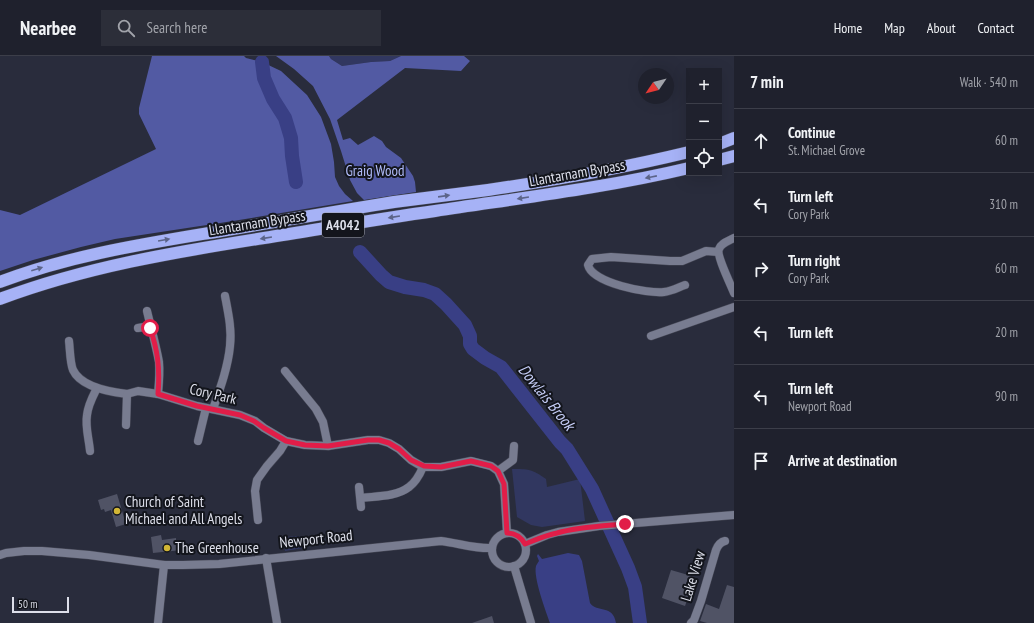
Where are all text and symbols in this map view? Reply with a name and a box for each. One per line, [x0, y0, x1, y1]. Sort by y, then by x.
search box [101, 10, 381, 46]
text: Nearbee [20, 16, 77, 40]
icon: search [115, 17, 137, 39]
text: Search here [147, 18, 207, 37]
text: Home [834, 19, 862, 37]
text: Map [884, 19, 905, 37]
text: About [927, 19, 956, 37]
text: Contact [978, 19, 1014, 37]
north arrow [638, 68, 674, 104]
map controls [686, 68, 722, 176]
button: + [686, 68, 722, 104]
text: 7 min [750, 71, 784, 93]
text: Walk · 540 m [960, 74, 1018, 91]
button: − [686, 104, 722, 140]
text: Continue [788, 123, 835, 142]
icon: ahead [750, 130, 772, 152]
text: 60 m [995, 132, 1018, 149]
button: locate [686, 140, 722, 176]
text: St. Michael Grove [788, 142, 865, 159]
street label: Llantarnam Bypass [527, 155, 627, 190]
park label: Graig Wood [345, 161, 405, 180]
one-way arrow [645, 174, 657, 180]
text: Turn left [788, 187, 833, 206]
one-way arrow [438, 193, 450, 199]
icon: left [750, 194, 772, 216]
one-way arrow [517, 196, 529, 202]
text: 310 m [989, 196, 1018, 213]
street label: Llantarnam Bypass [207, 206, 307, 240]
text: Cory Park [788, 206, 829, 223]
road number: A4042 [322, 213, 364, 237]
one-way arrow [388, 214, 400, 220]
one-way arrow [260, 235, 272, 241]
one-way arrow [157, 237, 170, 243]
text: Turn right [788, 251, 840, 270]
icon: right [750, 258, 772, 280]
text: 60 m [995, 260, 1018, 277]
one-way arrow [31, 266, 43, 272]
text: Cory Park [788, 270, 829, 287]
route start [141, 319, 159, 337]
icon: left [750, 322, 772, 344]
text: Turn left [788, 323, 833, 342]
text: 20 m [995, 324, 1018, 341]
water label: Dowlais Brook [514, 360, 581, 435]
street label: Cory Park [188, 379, 239, 408]
text: Turn left [788, 379, 833, 398]
icon: left [750, 386, 772, 408]
text: 90 m [995, 388, 1018, 405]
text: Newport Road [788, 398, 852, 415]
icon: arrive [750, 450, 772, 472]
text: Arrive at destination [788, 451, 897, 470]
place label: Church of Saint Michael and All Angels [125, 492, 242, 528]
marker: Church of Saint Michael and All Angels [112, 506, 122, 516]
route end [616, 515, 634, 533]
street label: Newport Road [278, 525, 353, 552]
place label: The Greenhouse [175, 538, 259, 557]
marker: The Greenhouse [162, 543, 172, 553]
street label: Lake View [676, 548, 709, 603]
scale bar [12, 595, 69, 614]
text: 50 m [18, 597, 37, 611]

